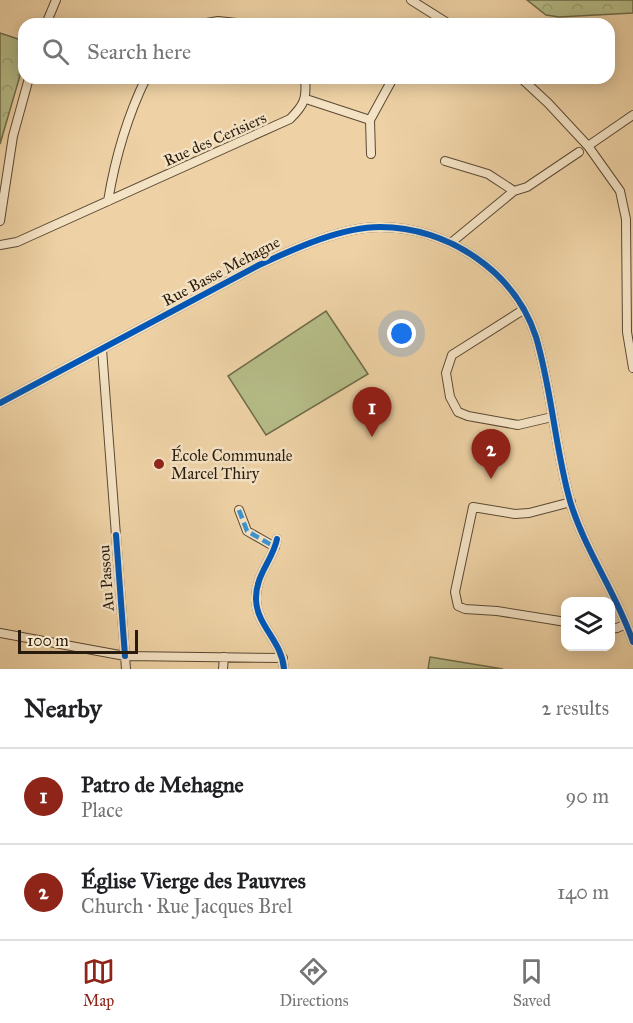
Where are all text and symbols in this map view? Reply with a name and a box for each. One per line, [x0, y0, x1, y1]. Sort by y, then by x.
search box [18, 18, 615, 84]
icon: search [39, 35, 72, 68]
text: Search here [87, 38, 191, 65]
street label: Rue des Cerisiers [161, 108, 269, 170]
street label: Rue Basse Mehagne [159, 232, 284, 311]
your location [387, 319, 416, 348]
pin: 1 [352, 388, 392, 437]
pin: 2 [472, 430, 510, 479]
place label: École Communale Marcel Thiry [171, 444, 293, 483]
marker: École Communale Marcel Thiry [152, 457, 166, 471]
street label: Au Passou [94, 544, 118, 613]
map controls [561, 597, 615, 651]
button: layers [561, 597, 615, 651]
scale bar [18, 627, 138, 654]
text: 100 m [27, 631, 69, 650]
text: Nearby [24, 692, 102, 724]
text: 2 results [541, 696, 609, 720]
text: Patro de Mehagne [81, 771, 244, 798]
text: 1 [40, 784, 47, 808]
text: 90 m [566, 784, 609, 808]
text: Place [81, 798, 123, 822]
text: Église Vierge des Pauvres [81, 867, 306, 894]
text: 2 [39, 880, 48, 904]
text: 140 m [557, 880, 609, 904]
text: Church · Rue Jacques Brel [81, 894, 292, 918]
tab: Map [82, 955, 115, 1010]
tab: Directions [279, 955, 348, 1010]
tab: Saved [513, 955, 551, 1010]

